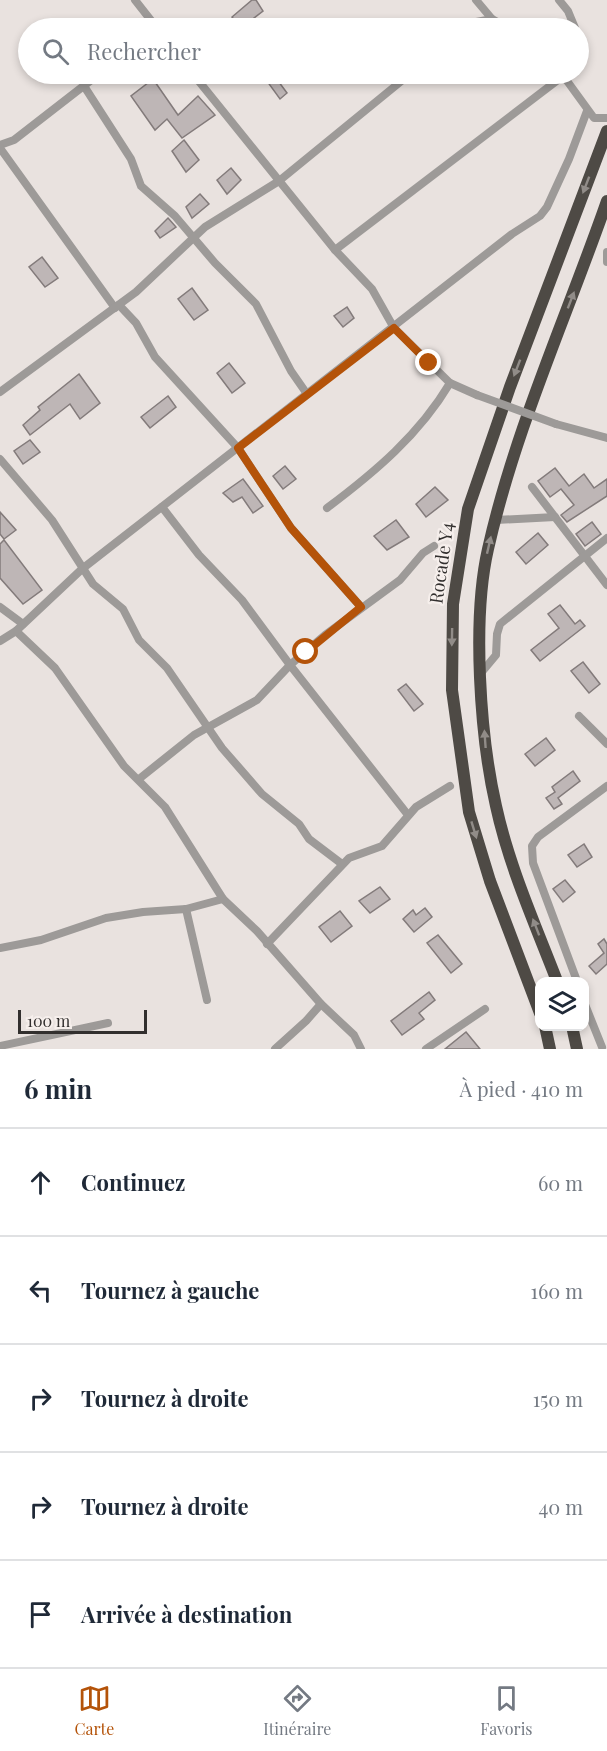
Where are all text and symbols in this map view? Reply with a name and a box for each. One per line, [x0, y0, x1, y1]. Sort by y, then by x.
search box [18, 18, 589, 84]
icon: search [39, 35, 72, 68]
text: Rechercher [87, 36, 201, 66]
one-way arrow [581, 176, 591, 194]
one-way arrow [566, 291, 576, 309]
route end [415, 349, 441, 375]
one-way arrow [512, 359, 522, 377]
street label: Rocade Y4 [423, 520, 459, 605]
one-way arrow [485, 536, 495, 554]
one-way arrow [447, 628, 457, 647]
route start [292, 638, 318, 664]
one-way arrow [480, 730, 490, 749]
one-way arrow [470, 821, 479, 839]
one-way arrow [531, 918, 540, 936]
map controls [535, 977, 589, 1031]
button: layers [535, 977, 589, 1031]
scale bar [18, 1007, 147, 1034]
text: 100 m [27, 1010, 70, 1031]
text: 6 min [24, 1071, 92, 1106]
text: À pied · 410 m [459, 1075, 583, 1102]
icon: ahead [24, 1166, 57, 1199]
text: Continuez [81, 1167, 185, 1197]
text: 60 m [538, 1169, 583, 1196]
icon: left [24, 1274, 57, 1307]
text: Tournez à gauche [81, 1275, 259, 1305]
text: 160 m [531, 1277, 583, 1304]
icon: right [24, 1382, 57, 1415]
text: Tournez à droite [81, 1383, 249, 1413]
text: 150 m [533, 1385, 583, 1412]
icon: right [24, 1490, 57, 1523]
text: Tournez à droite [81, 1491, 249, 1521]
text: 40 m [538, 1493, 583, 1520]
icon: arrive [24, 1598, 57, 1631]
text: Arrivée à destination [81, 1599, 292, 1629]
tab: Carte [74, 1682, 114, 1739]
tab: Itinéraire [263, 1682, 331, 1739]
tab: Favoris [480, 1682, 532, 1739]

